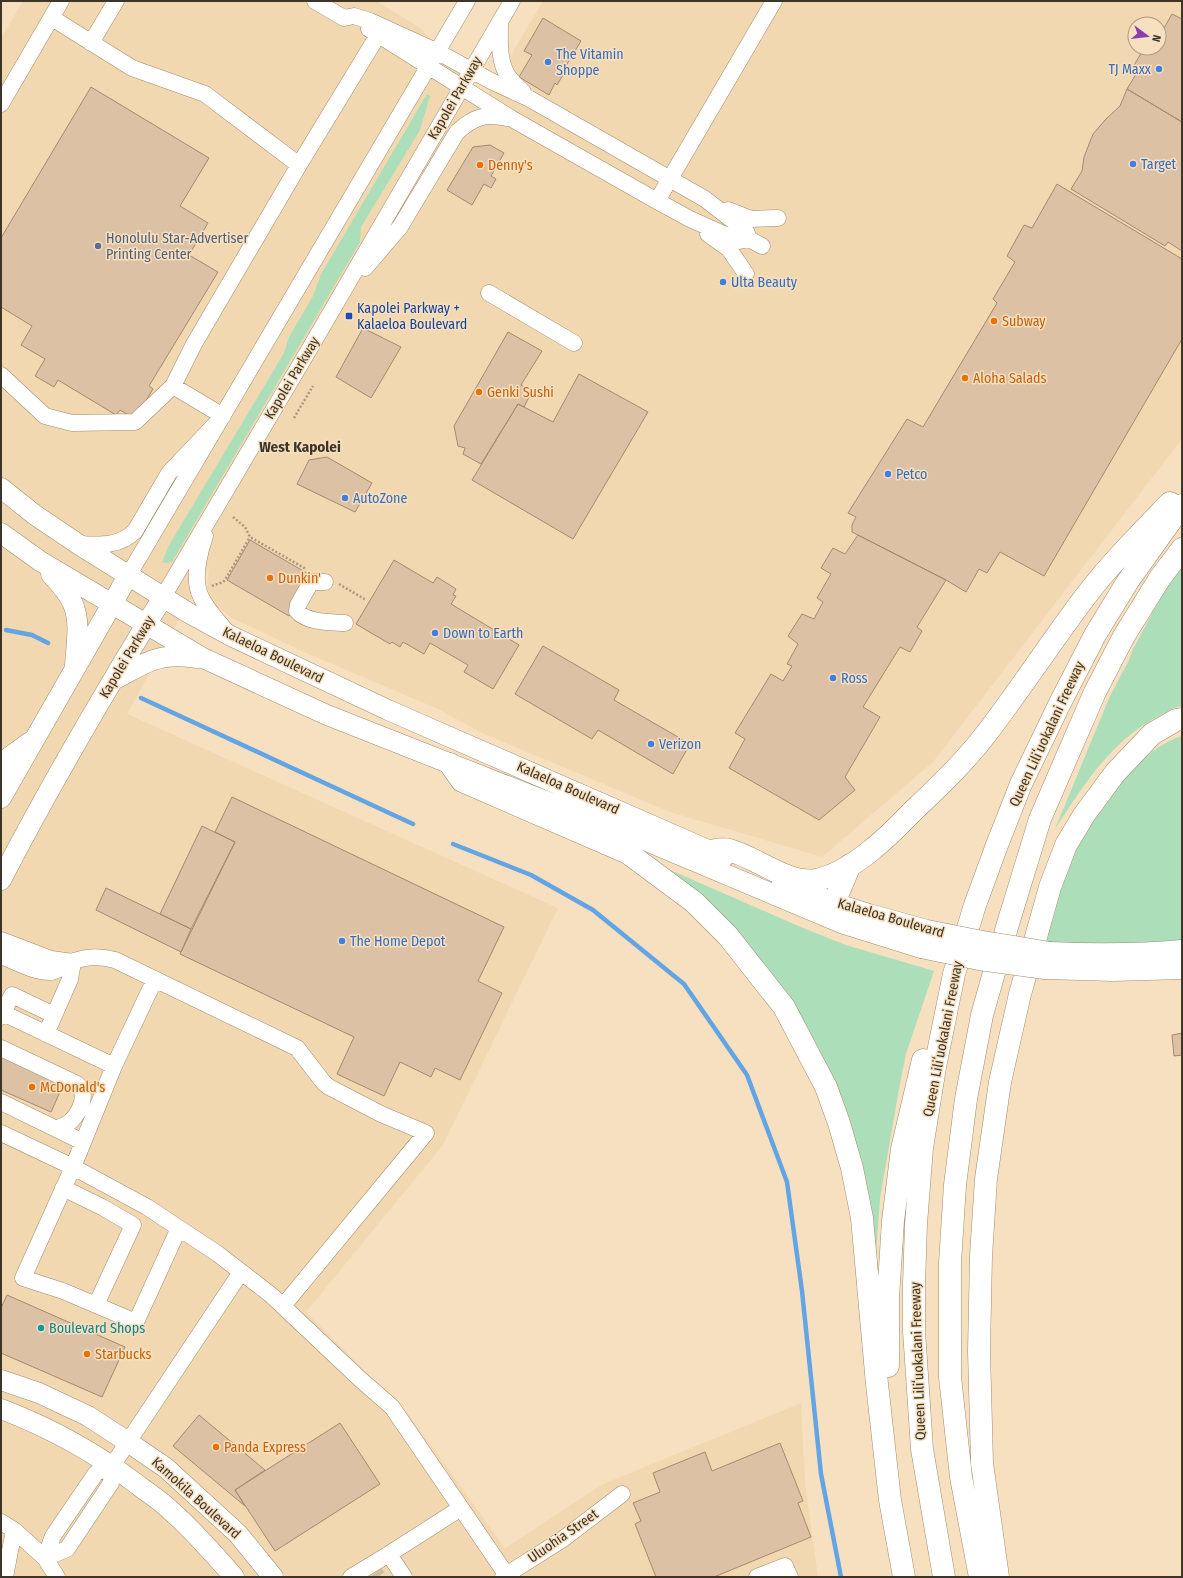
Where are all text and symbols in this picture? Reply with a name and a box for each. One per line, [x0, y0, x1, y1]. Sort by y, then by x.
north arrow [1127, 16, 1167, 56]
text: N [1149, 34, 1163, 43]
place label: The Vitamin Shoppe [556, 46, 624, 79]
street label: Kapolei Parkway [424, 53, 486, 143]
marker: The Vitamin Shoppe [543, 57, 553, 67]
place label: TJ Maxx [1109, 61, 1152, 78]
marker: TJ Maxx [1154, 64, 1164, 74]
place label: Target [1141, 156, 1177, 173]
place label: Denny's [488, 157, 533, 174]
marker: Target [1128, 159, 1138, 169]
marker: Denny's [475, 160, 485, 170]
place label: Honolulu Star-Advertiser Printing Center [106, 230, 248, 263]
marker: Honolulu Star-Advertiser Printing Center [93, 241, 103, 251]
place label: Ulta Beauty [731, 274, 798, 291]
marker: Ulta Beauty [718, 277, 728, 287]
place label: Kapolei Parkway + Kalaeloa Boulevard [357, 300, 467, 333]
marker: Kapolei Parkway + Kalaeloa Boulevard [344, 311, 354, 321]
place label: Subway [1002, 313, 1046, 330]
marker: Subway [989, 316, 999, 326]
street label: Kapolei Parkway [261, 333, 324, 422]
place label: Aloha Salads [973, 370, 1047, 387]
marker: Aloha Salads [960, 373, 970, 383]
place label: Genki Sushi [487, 384, 554, 401]
marker: Genki Sushi [474, 387, 484, 397]
district label: West Kapolei [259, 438, 341, 456]
place label: Petco [896, 466, 927, 483]
marker: Petco [883, 469, 893, 479]
place label: AutoZone [353, 490, 407, 507]
marker: AutoZone [340, 493, 350, 503]
place label: Dunkin' [278, 570, 321, 587]
marker: Dunkin' [265, 573, 275, 583]
street label: Kapolei Parkway [96, 612, 159, 701]
street label: Kalaeloa Boulevard [220, 623, 326, 687]
place label: Down to Earth [443, 625, 523, 642]
marker: Down to Earth [430, 628, 440, 638]
street label: Queen Liliʻuokalani Freeway [1006, 658, 1088, 809]
place label: Ross [841, 670, 868, 687]
marker: Ross [828, 673, 838, 683]
place label: Verizon [659, 736, 701, 753]
marker: Verizon [646, 739, 656, 749]
street label: Kalaeloa Boulevard [514, 758, 622, 818]
street label: Kalaeloa Boulevard [836, 895, 946, 941]
place label: The Home Depot [350, 933, 446, 950]
marker: The Home Depot [337, 936, 347, 946]
street label: Queen Liliʻuokalani Freeway [920, 959, 967, 1118]
place label: McDonald's [40, 1079, 105, 1096]
marker: McDonald's [27, 1082, 37, 1092]
street label: Queen Liliʻuokalani Freeway [907, 1281, 929, 1440]
place label: Boulevard Shops [49, 1320, 145, 1337]
marker: Boulevard Shops [36, 1323, 46, 1333]
place label: Starbucks [95, 1346, 151, 1363]
marker: Starbucks [82, 1349, 92, 1359]
place label: Panda Express [224, 1439, 306, 1456]
marker: Panda Express [211, 1442, 221, 1452]
street label: Kamokila Boulevard [148, 1454, 244, 1542]
street label: Uluohia Street [524, 1505, 602, 1567]

